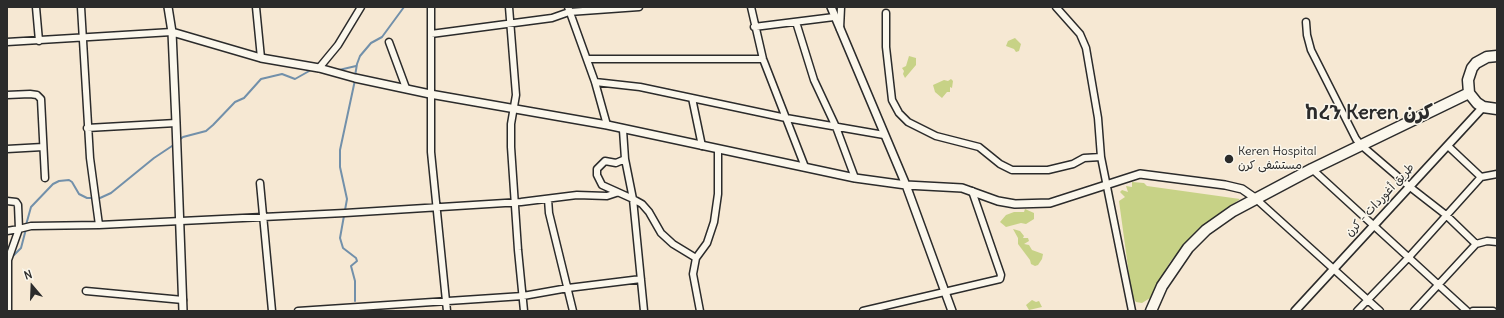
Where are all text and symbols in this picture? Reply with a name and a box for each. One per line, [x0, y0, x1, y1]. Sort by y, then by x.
district label: ከረን Keren كرن [1305, 101, 1433, 125]
place label: Keren Hospital مستشفى كرن [1238, 145, 1316, 173]
marker: Keren Hospital مستشفى كرن [1223, 153, 1235, 165]
street label: طريق أغوردات - كرن [1342, 160, 1418, 240]
north arrow [12, 266, 52, 306]
text: N [22, 267, 34, 283]

